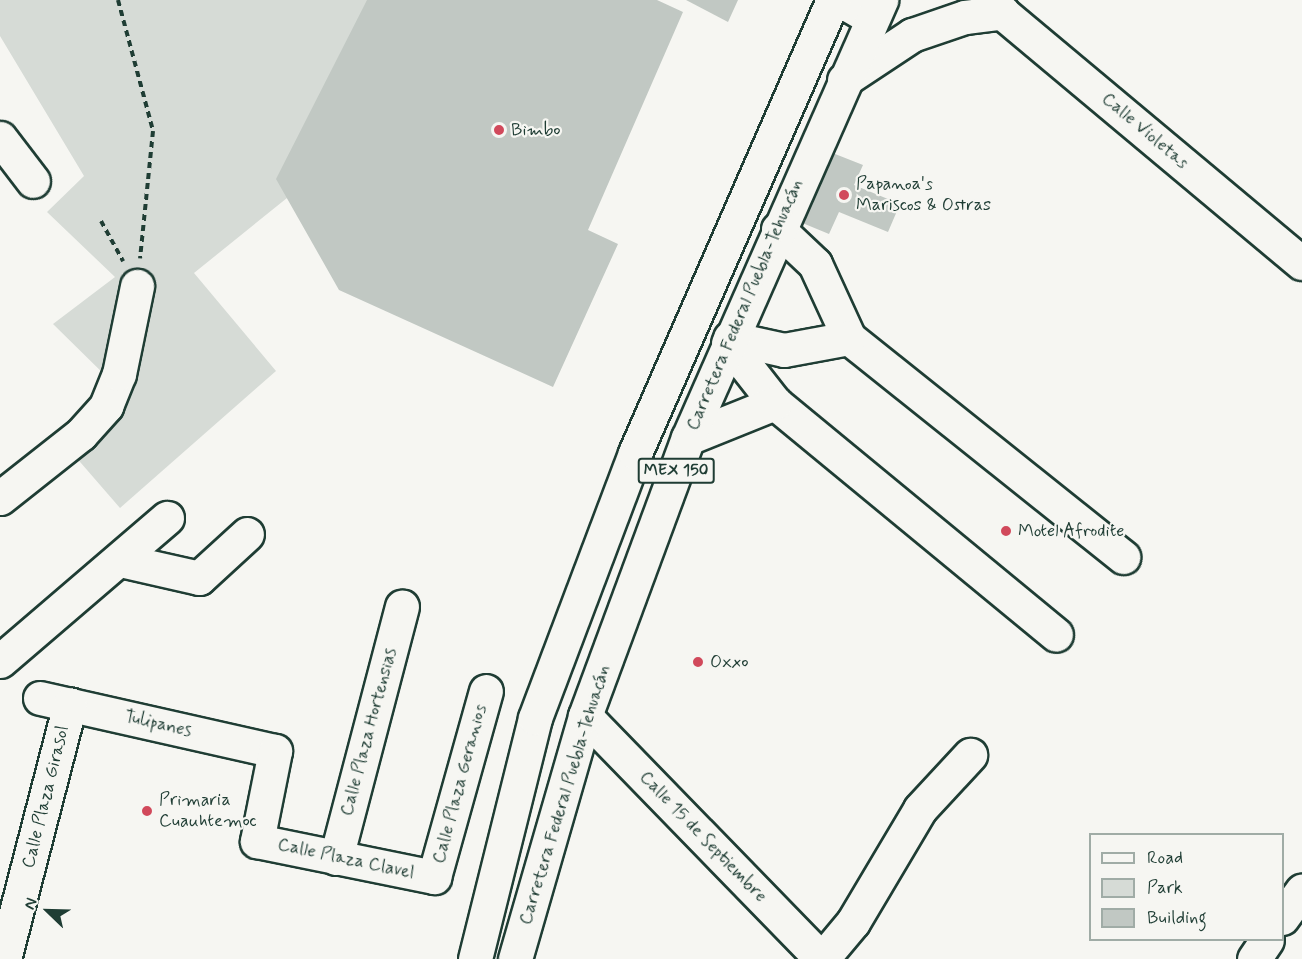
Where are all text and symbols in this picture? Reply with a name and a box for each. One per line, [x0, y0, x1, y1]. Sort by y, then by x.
street label: Calle Violetas [1098, 89, 1192, 173]
place label: Bimbo [511, 119, 561, 141]
marker: Bimbo [492, 123, 506, 137]
street label: Carretera Federal Puebla-Tehuacán [681, 173, 809, 437]
place label: Papanoa's Mariscos & Ostras [856, 174, 991, 216]
marker: Papanoa's Mariscos & Ostras [837, 188, 851, 202]
road number: MEX 150 [637, 458, 715, 484]
place label: Motel Afrodite [1018, 520, 1125, 542]
marker: Motel Afrodite [999, 524, 1013, 538]
street label: Calle Plaza Hortensias [336, 646, 402, 818]
place label: Oxxo [710, 651, 748, 673]
marker: Oxxo [691, 655, 705, 669]
street label: Carretera Federal Puebla-Tehuacán [514, 659, 616, 931]
street label: Calle Plaza Geranios [429, 704, 491, 864]
street label: Tulipanes [122, 706, 194, 742]
street label: Calle Plaza Girasol [18, 726, 74, 868]
street label: Calle 15 de Septiembre [634, 766, 772, 908]
place label: Primaria Cuauhtemoc [159, 790, 257, 832]
marker: Primaria Cuauhtemoc [140, 804, 154, 818]
legend [1089, 833, 1284, 941]
street label: Calle Plaza Clavel [277, 834, 415, 884]
text: Road [1147, 846, 1183, 870]
text: Park [1147, 876, 1183, 900]
north arrow [18, 881, 78, 941]
text: N [19, 895, 43, 913]
text: Building [1147, 906, 1207, 930]

